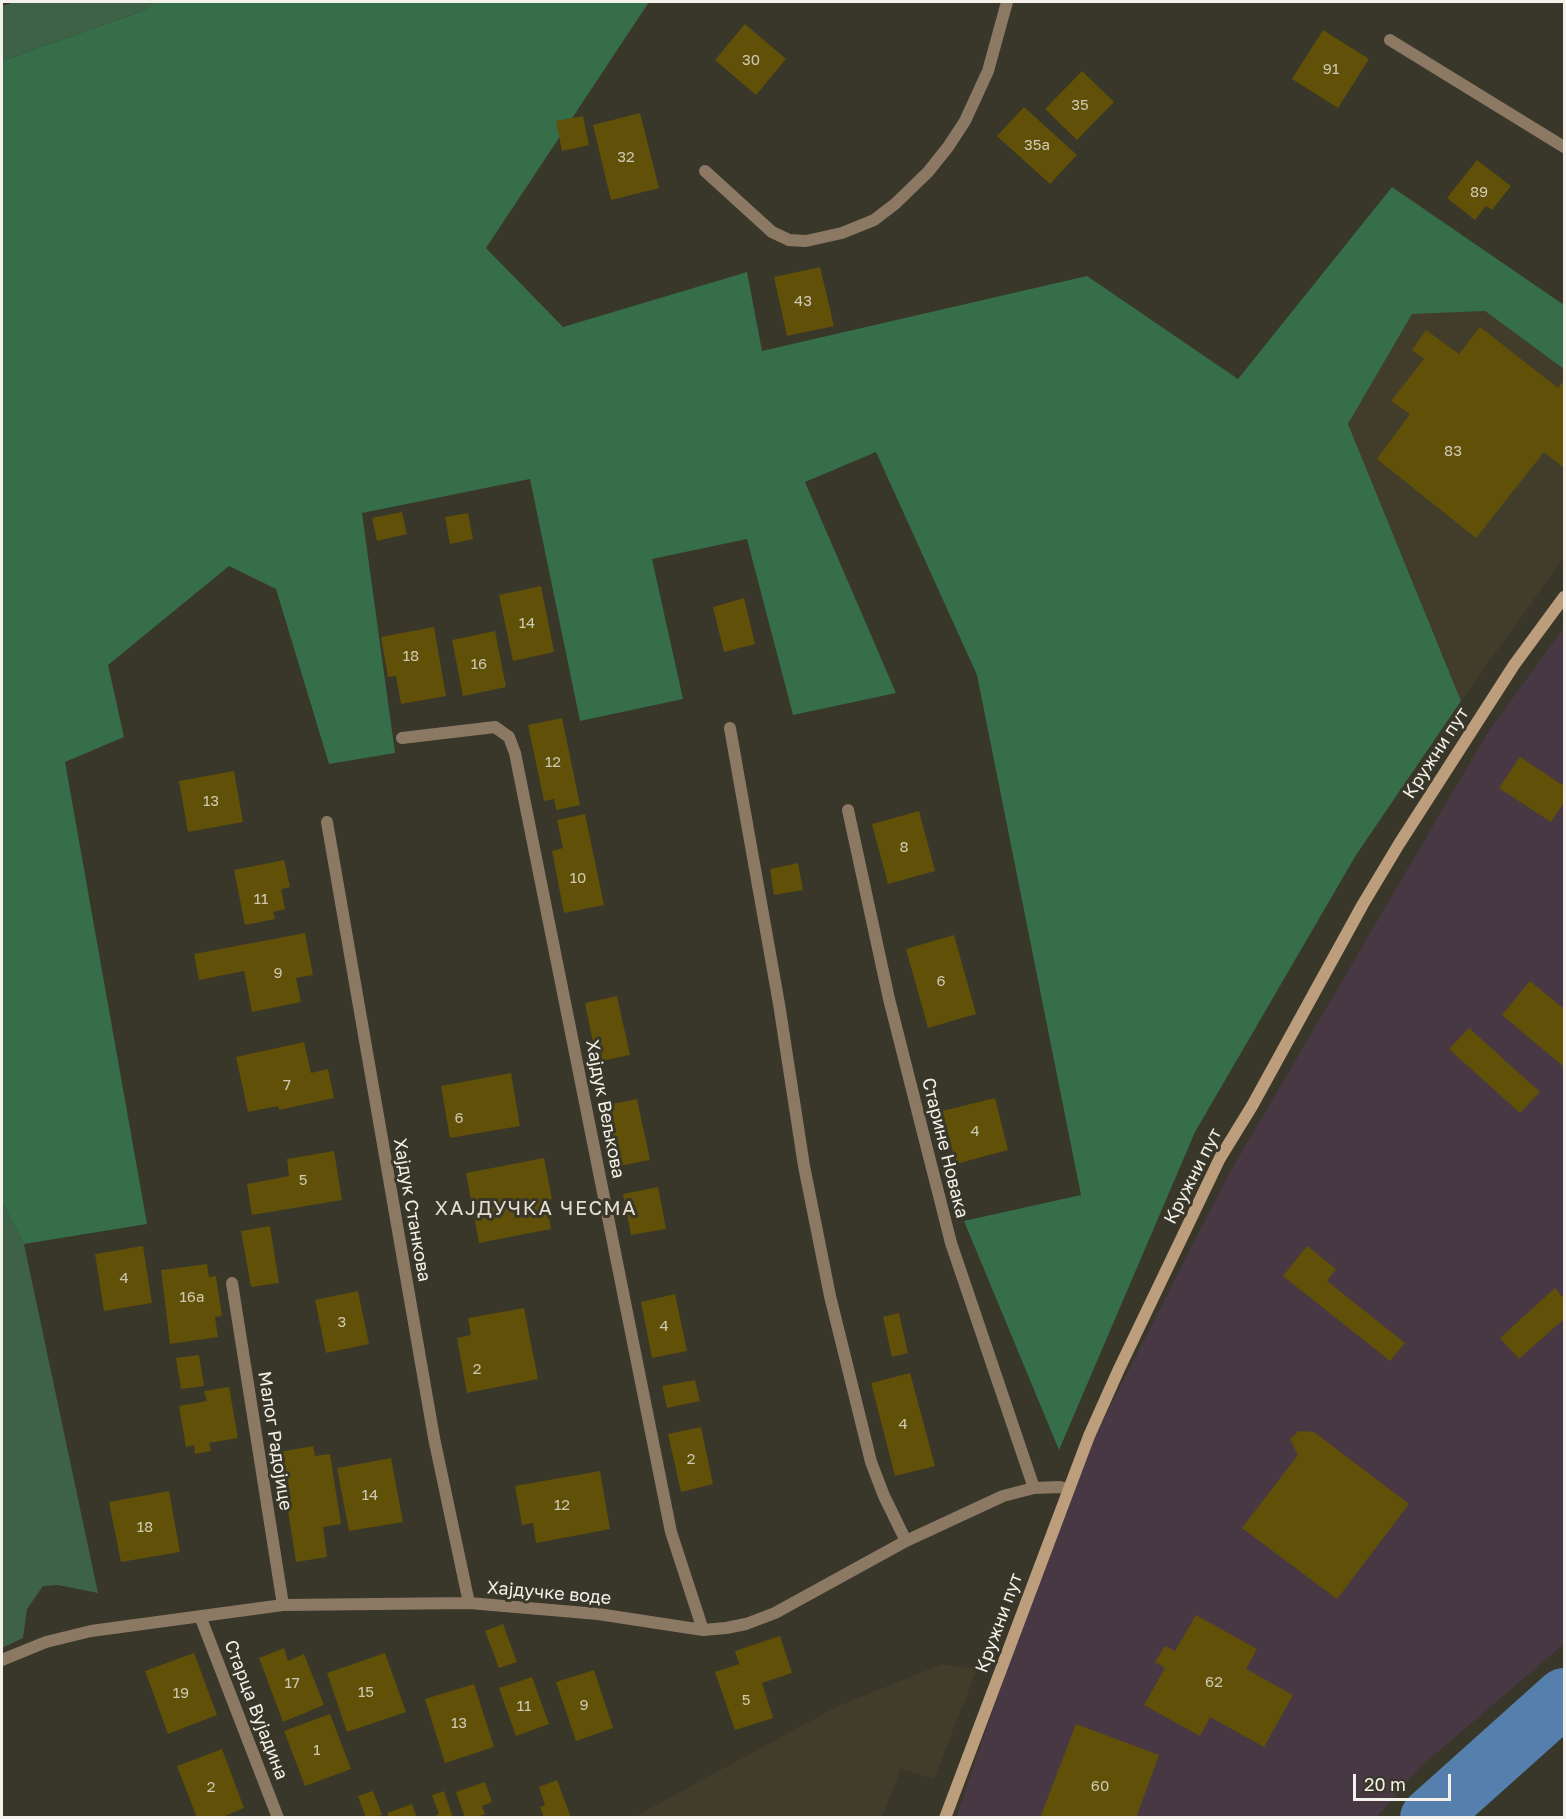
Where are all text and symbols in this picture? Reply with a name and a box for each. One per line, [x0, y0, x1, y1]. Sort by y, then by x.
house number: 30 [742, 51, 760, 69]
house number: 91 [1323, 60, 1339, 78]
house number: 35 [1071, 96, 1089, 114]
house number: 35a [1024, 136, 1050, 154]
house number: 32 [617, 148, 635, 166]
house number: 89 [1470, 183, 1488, 201]
house number: 43 [794, 292, 812, 310]
house number: 83 [1444, 442, 1462, 460]
house number: 14 [519, 614, 535, 632]
house number: 18 [403, 647, 419, 665]
house number: 16 [471, 655, 487, 673]
street label: Кружни пут [1398, 703, 1474, 803]
house number: 12 [545, 753, 561, 771]
house number: 13 [203, 792, 219, 810]
house number: 8 [899, 838, 909, 856]
house number: 10 [570, 869, 586, 887]
house number: 11 [254, 890, 268, 908]
house number: 9 [273, 964, 283, 982]
house number: 6 [936, 972, 946, 990]
street label: Хајдук Вељкова [581, 1038, 629, 1180]
house number: 7 [283, 1076, 291, 1094]
street label: Старине Новака [917, 1076, 973, 1220]
house number: 6 [454, 1109, 464, 1127]
house number: 4 [970, 1122, 980, 1140]
street label: Кружни пут [1160, 1125, 1226, 1227]
street label: Хајдук Станкова [389, 1137, 435, 1283]
house number: 5 [299, 1171, 307, 1189]
district label: ХАЈДУЧКА ЧЕСМА [435, 1197, 637, 1221]
house number: 4 [119, 1269, 129, 1287]
house number: 16a [180, 1288, 204, 1306]
house number: 3 [338, 1313, 346, 1331]
house number: 4 [659, 1317, 669, 1335]
house number: 2 [473, 1360, 481, 1378]
street label: Малог Радојице [253, 1370, 297, 1512]
house number: 4 [898, 1415, 908, 1433]
house number: 2 [687, 1450, 695, 1468]
house number: 14 [362, 1486, 378, 1504]
house number: 12 [554, 1496, 570, 1514]
house number: 18 [137, 1518, 153, 1536]
street label: Кружни пут [971, 1570, 1027, 1676]
street label: Хајдучке воде [486, 1577, 612, 1609]
street label: Старца Вујадина [219, 1637, 293, 1783]
house number: 62 [1205, 1673, 1223, 1691]
house number: 17 [284, 1674, 300, 1692]
house number: 15 [358, 1683, 374, 1701]
house number: 19 [173, 1684, 189, 1702]
house number: 5 [742, 1691, 750, 1709]
house number: 9 [579, 1696, 589, 1714]
house number: 11 [517, 1697, 531, 1715]
house number: 13 [451, 1714, 467, 1732]
house number: 1 [313, 1741, 321, 1759]
scale bar [1356, 1762, 1454, 1800]
text: 20 m [1364, 1773, 1406, 1795]
house number: 60 [1091, 1777, 1109, 1795]
house number: 2 [207, 1778, 215, 1796]

